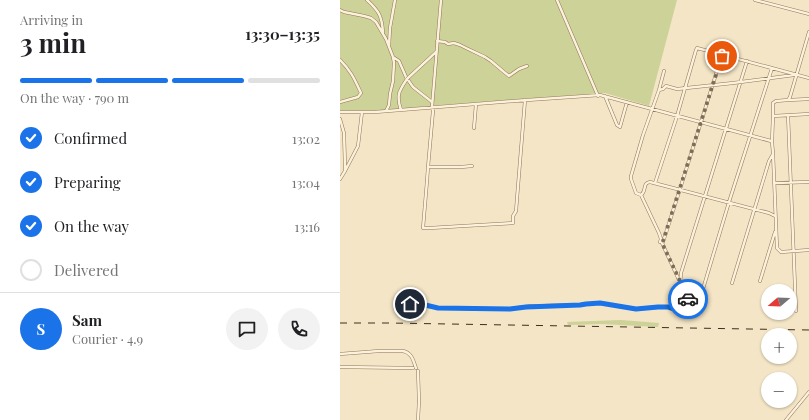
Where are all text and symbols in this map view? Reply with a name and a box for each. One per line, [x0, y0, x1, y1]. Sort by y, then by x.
text: Arriving in [20, 11, 83, 28]
text: 13:30–13:35 [245, 24, 320, 44]
text: 3 min [20, 25, 86, 60]
pin [705, 39, 739, 73]
icon: bag [711, 45, 733, 67]
text: On the way · 790 m [20, 89, 129, 106]
icon: check [20, 127, 42, 149]
text: Confirmed [54, 128, 127, 148]
text: 13:02 [292, 130, 320, 147]
icon: check [20, 171, 42, 193]
text: Preparing [54, 172, 121, 192]
text: 13:04 [292, 174, 320, 191]
icon: check [20, 215, 42, 237]
text: On the way [54, 216, 129, 236]
text: 13:16 [295, 218, 320, 235]
text: Delivered [54, 260, 119, 280]
courier [668, 279, 708, 319]
north arrow [761, 284, 797, 320]
map controls [761, 284, 797, 408]
pin [393, 287, 427, 321]
icon: car [677, 288, 699, 310]
icon: home [399, 293, 421, 315]
button: chat [226, 308, 268, 350]
button: phone [278, 308, 320, 350]
text: Sam [72, 310, 102, 330]
text: S [37, 319, 45, 339]
button: + [761, 328, 797, 364]
text: Courier · 4.9 [72, 330, 143, 347]
button: − [761, 372, 797, 408]

